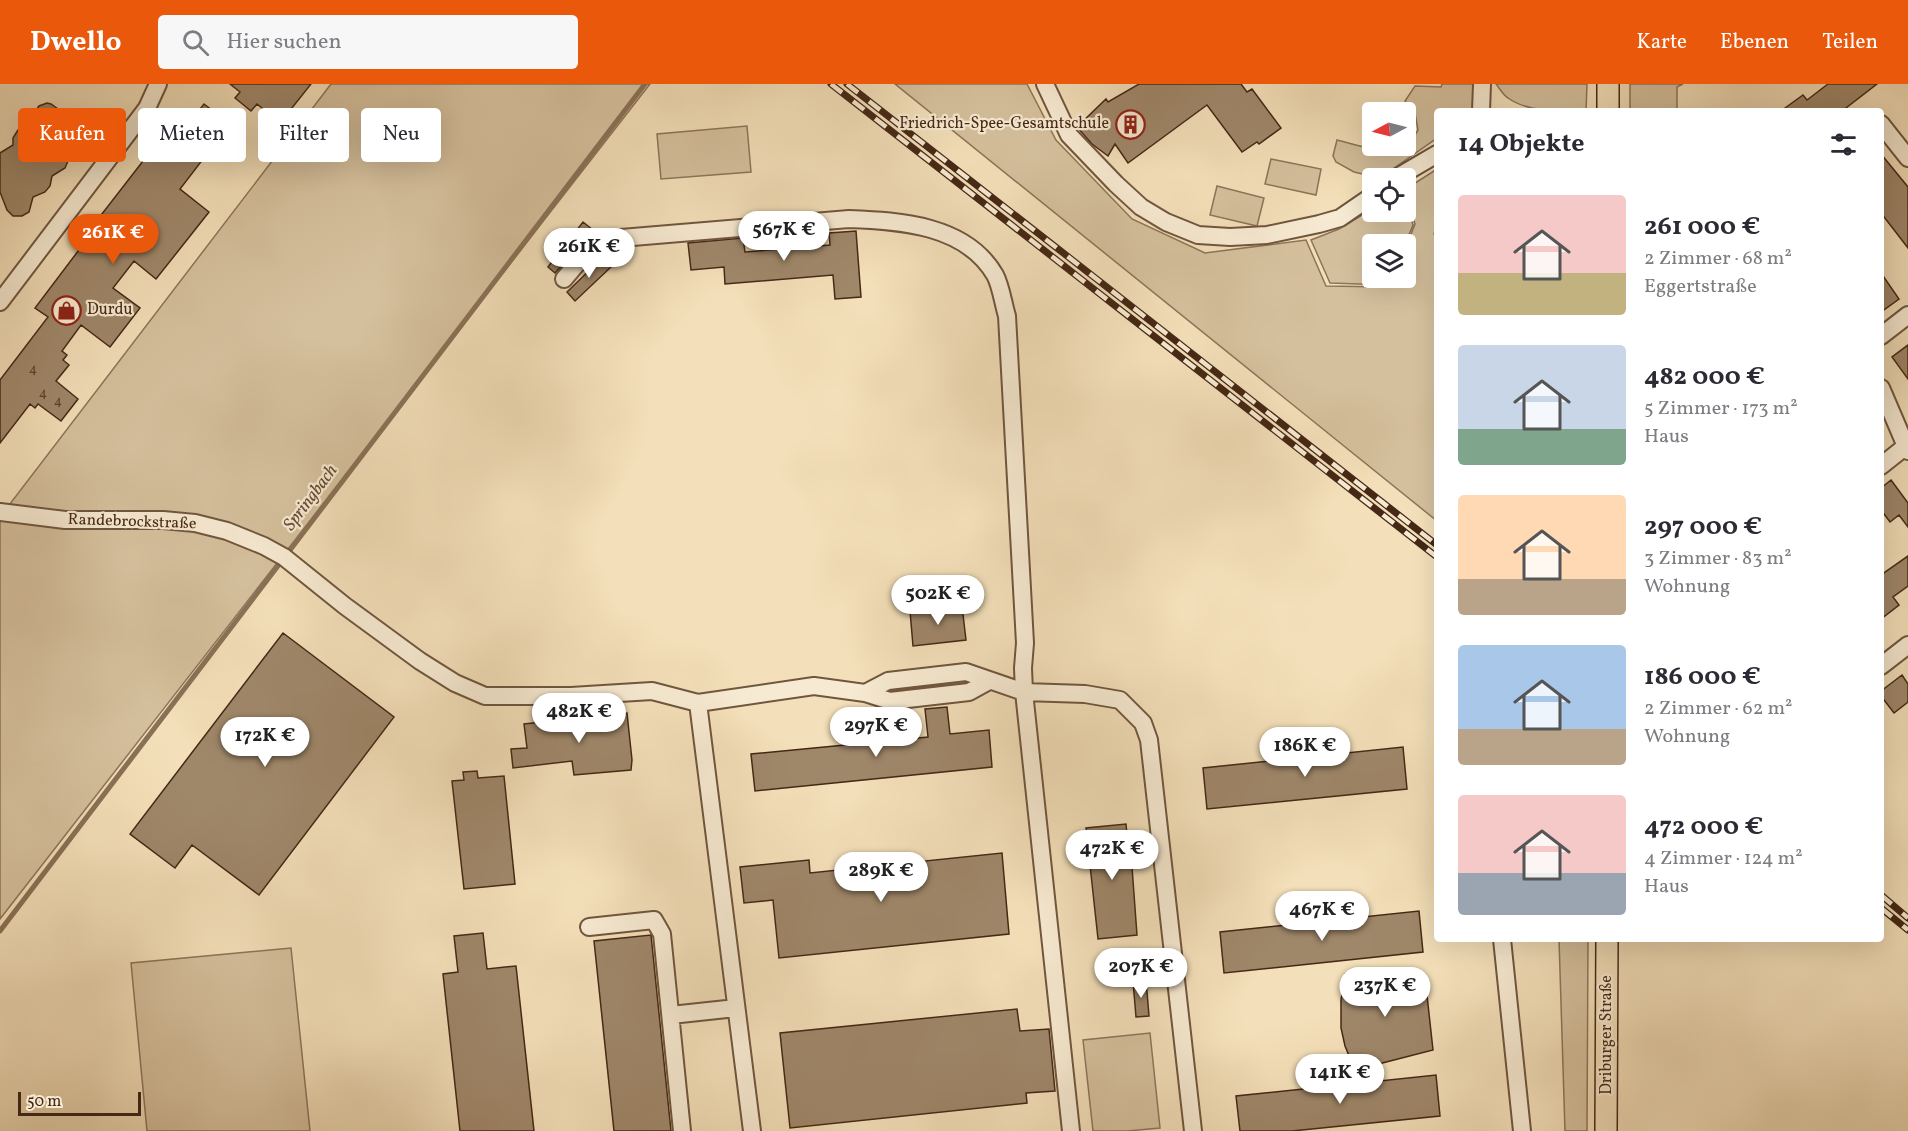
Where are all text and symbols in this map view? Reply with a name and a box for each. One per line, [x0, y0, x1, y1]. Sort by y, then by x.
search box [158, 15, 578, 69]
text: Dwello [30, 23, 122, 62]
icon: search [179, 26, 212, 59]
text: Hier suchen [227, 27, 342, 58]
text: Karte [1636, 28, 1687, 57]
text: Ebenen [1720, 28, 1789, 57]
text: Teilen [1822, 28, 1878, 57]
north arrow [1362, 102, 1416, 156]
map controls [1362, 102, 1416, 288]
chip: Kaufen [18, 108, 126, 162]
chip: Mieten [138, 108, 246, 162]
chip: Filter [258, 108, 349, 162]
chip: Neu [361, 108, 441, 162]
building icon: Friedrich-Spee-Gesamtschule [1114, 108, 1146, 140]
place label: Friedrich-Spee-Gesamtschule [899, 113, 1109, 135]
text: 14 Objekte [1458, 126, 1584, 162]
icon: filters [1827, 128, 1860, 161]
button: locate [1362, 168, 1416, 222]
text: 261 000 € [1644, 209, 1760, 245]
pin: 567K € [735, 211, 833, 262]
pin: 261K € [64, 214, 162, 265]
text: 567K € [752, 216, 816, 244]
text: 261K € [82, 219, 144, 247]
icon: home [1506, 219, 1578, 291]
pin: 261K € [540, 228, 638, 279]
text: 261K € [558, 233, 620, 261]
button: layers [1362, 234, 1416, 288]
text: 2 Zimmer · 68 m² [1644, 245, 1792, 273]
text: Eggertstraße [1644, 273, 1757, 301]
shop icon: Durdu [50, 294, 82, 326]
place label: Durdu [87, 299, 132, 321]
text: 482 000 € [1644, 359, 1765, 395]
house number: 4 [29, 360, 37, 379]
icon: home [1506, 369, 1578, 441]
house number: 4 [39, 384, 47, 403]
house number: 4 [54, 392, 62, 411]
text: 5 Zimmer · 173 m² [1644, 395, 1798, 423]
text: Haus [1644, 423, 1689, 451]
water label: Springbach [278, 460, 344, 536]
street label: Randebrockstraße [67, 509, 197, 535]
text: 297 000 € [1644, 509, 1762, 545]
icon: home [1506, 519, 1578, 591]
text: 3 Zimmer · 83 m² [1644, 545, 1792, 573]
text: Wohnung [1644, 573, 1730, 601]
pin: 502K € [889, 575, 987, 626]
text: 502K € [905, 580, 971, 608]
text: 186 000 € [1644, 659, 1761, 695]
icon: home [1506, 669, 1578, 741]
pin: 482K € [530, 693, 628, 744]
text: 2 Zimmer · 62 m² [1644, 695, 1793, 723]
text: 482K € [546, 698, 612, 726]
pin: 297K € [827, 707, 925, 758]
text: 297K € [844, 712, 908, 740]
pin: 172K € [216, 717, 314, 768]
text: 172K € [234, 722, 296, 750]
text: Wohnung [1644, 723, 1730, 751]
pin: 186K € [1256, 727, 1354, 778]
text: 186K € [1273, 732, 1337, 760]
text: 472 000 € [1644, 809, 1763, 845]
icon: home [1506, 819, 1578, 891]
pin: 472K € [1063, 830, 1161, 881]
text: 472K € [1080, 835, 1144, 863]
text: 4 Zimmer · 124 m² [1644, 845, 1803, 873]
pin: 289K € [832, 852, 930, 903]
text: 289K € [848, 857, 914, 885]
text: Haus [1644, 873, 1689, 901]
pin: 467K € [1273, 891, 1371, 942]
text: 467K € [1289, 896, 1355, 924]
pin: 207K € [1092, 948, 1190, 999]
text: 207K € [1108, 953, 1174, 981]
pin: 237K € [1336, 967, 1434, 1018]
text: 237K € [1353, 972, 1417, 1000]
street label: Driburger Straße [1596, 975, 1618, 1095]
pin: 141K € [1291, 1054, 1389, 1105]
text: 141K € [1309, 1059, 1371, 1087]
scale bar [18, 1089, 141, 1116]
text: 50 m [27, 1091, 61, 1113]

